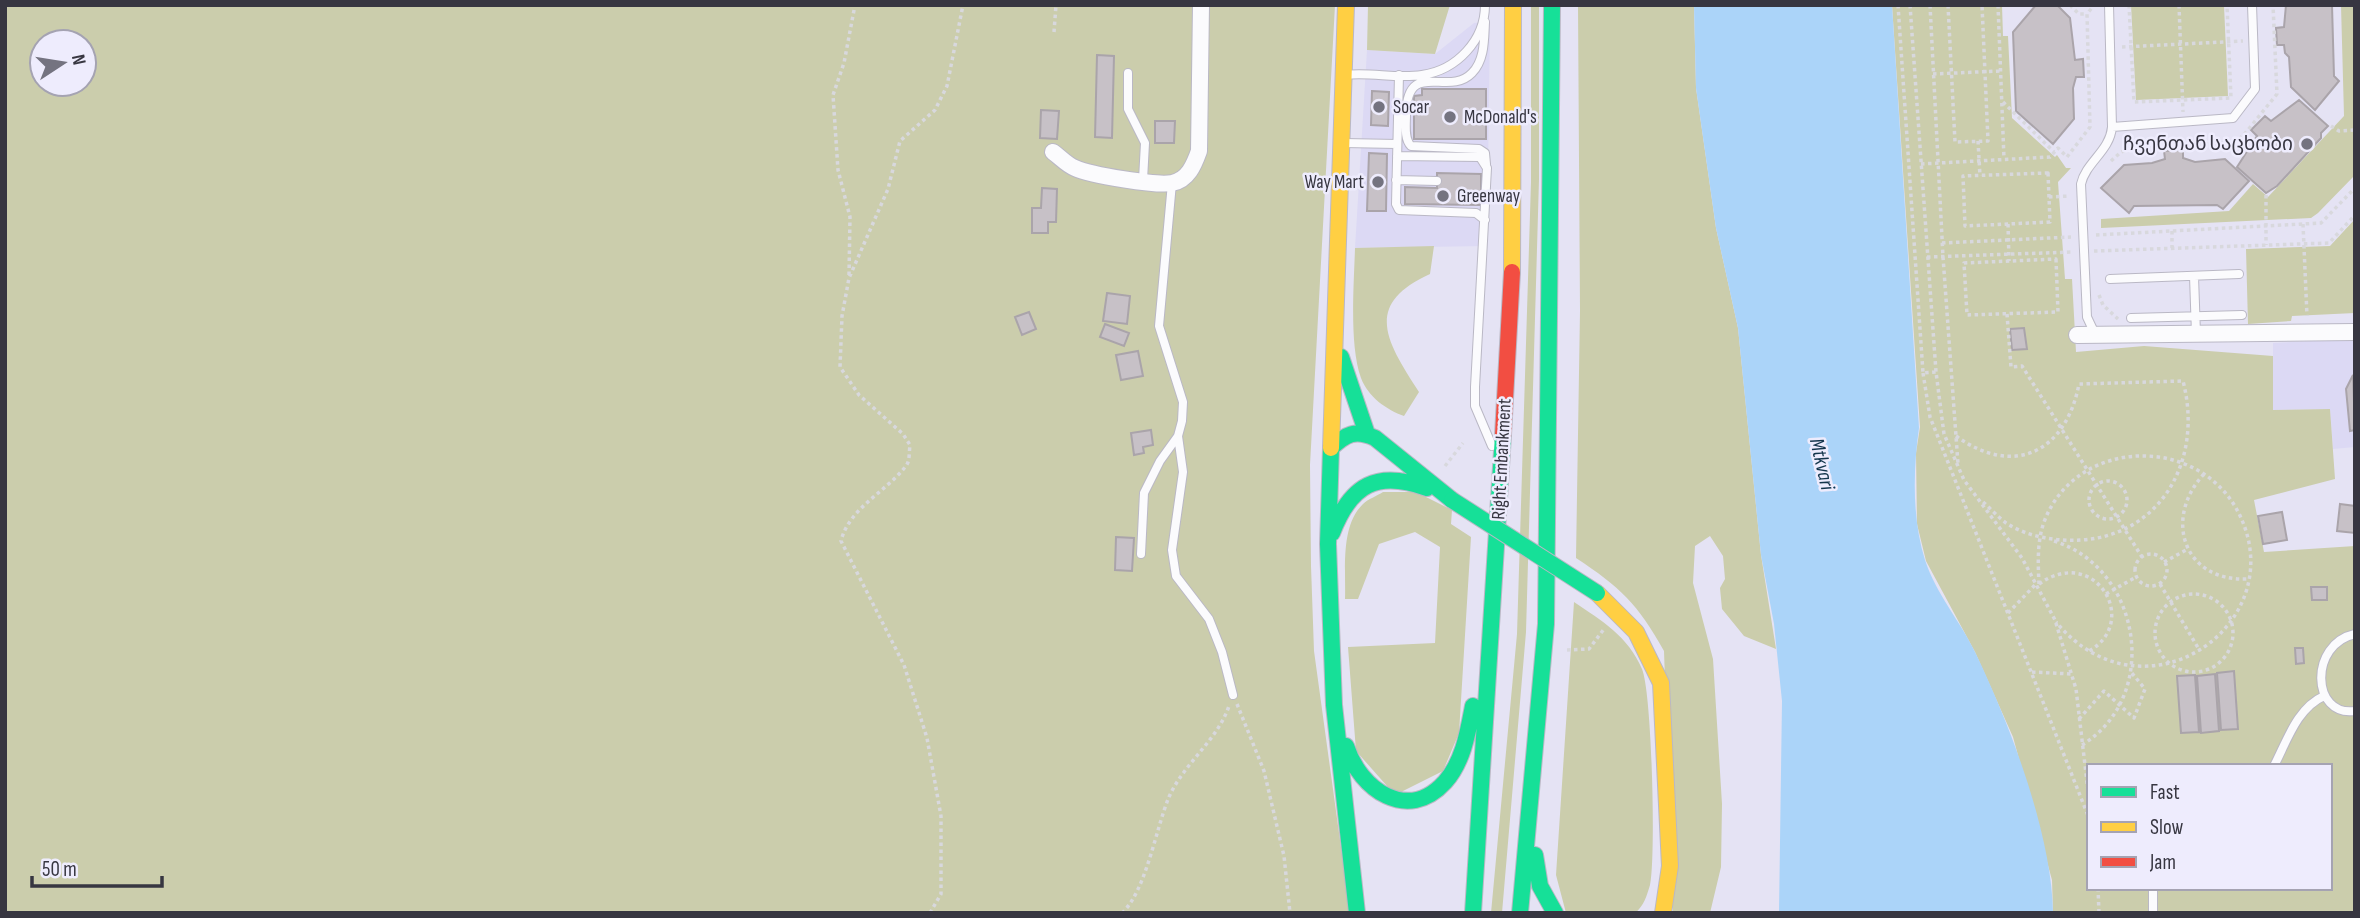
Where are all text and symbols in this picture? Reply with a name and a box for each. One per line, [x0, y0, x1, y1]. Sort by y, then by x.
north arrow [28, 28, 98, 98]
text: N [66, 52, 90, 67]
place label: Socar [1393, 96, 1430, 119]
marker: Socar [1371, 99, 1387, 115]
place label: McDonald's [1464, 106, 1537, 129]
marker: McDonald's [1442, 109, 1458, 125]
place label: ჩვენთან საცხობი [2123, 133, 2293, 156]
marker: ჩვენთან საცხობი [2299, 136, 2315, 152]
place label: Way Mart [1305, 171, 1364, 194]
marker: Way Mart [1370, 174, 1386, 190]
place label: Greenway [1457, 185, 1521, 208]
marker: Greenway [1435, 188, 1451, 204]
street label: Right Embankment [1487, 398, 1517, 520]
water label: Mtkvari [1804, 436, 1840, 493]
legend [2087, 764, 2332, 890]
text: Fast [2150, 780, 2180, 805]
text: Slow [2150, 815, 2184, 840]
scale bar [32, 844, 161, 888]
text: Jam [2149, 850, 2176, 875]
text: 50 m [42, 857, 77, 882]

